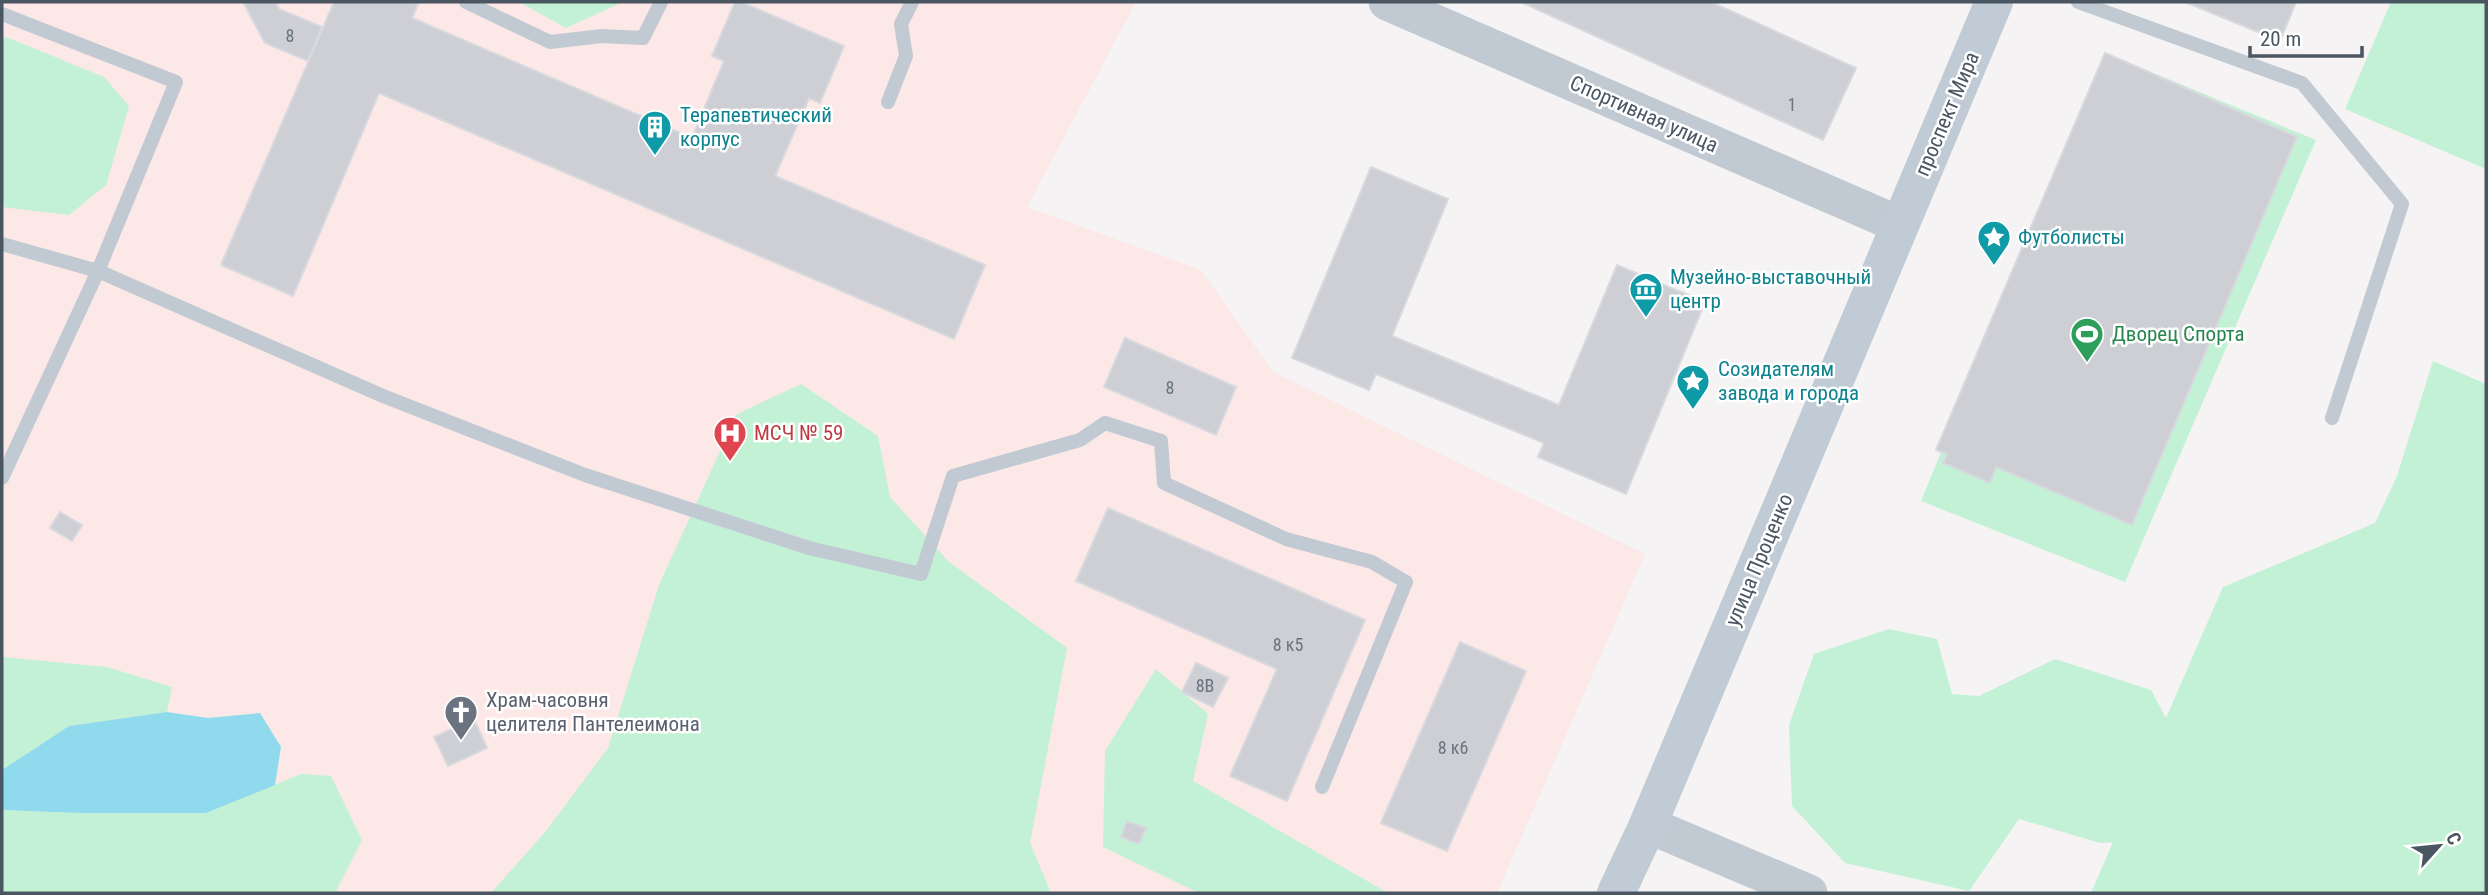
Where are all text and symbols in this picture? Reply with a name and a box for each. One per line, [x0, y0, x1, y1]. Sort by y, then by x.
scale bar [2250, 14, 2362, 58]
house number: 8 [286, 25, 294, 46]
text: 20 m [2260, 27, 2301, 51]
street label: проспект Мира [1910, 48, 1984, 180]
street label: Спортивная улица [1566, 71, 1722, 157]
house number: 1 [1788, 94, 1796, 115]
place label: Терапевтический корпус [680, 103, 832, 151]
building icon: Терапевтический корпус [636, 108, 674, 157]
place icon: Футболисты [1975, 218, 2013, 267]
place label: Футболисты [2018, 225, 2125, 249]
place label: Музейно-выставочный центр [1670, 265, 1871, 313]
museum icon: Музейно-выставочный центр [1627, 270, 1665, 319]
sports icon: Дворец Спорта [2068, 315, 2106, 364]
place label: Дворец Спорта [2112, 322, 2245, 346]
place label: Созидателям завода и города [1718, 357, 1859, 405]
place icon: Созидателям завода и города [1674, 362, 1712, 411]
house number: 8 [1166, 377, 1174, 398]
hospital icon: МСЧ № 59 [711, 414, 749, 463]
place label: МСЧ № 59 [754, 421, 843, 445]
street label: улица Проценко [1720, 490, 1798, 630]
house number: 8 к5 [1273, 634, 1303, 655]
house number: 8В [1196, 675, 1214, 696]
place label: Храм-часовня целителя Пантелеимона [486, 688, 700, 736]
church icon: Храм-часовня целителя Пантелеимона [442, 693, 480, 742]
house number: 8 к6 [1438, 737, 1468, 758]
north arrow [2404, 811, 2474, 881]
text: С [2441, 828, 2466, 849]

